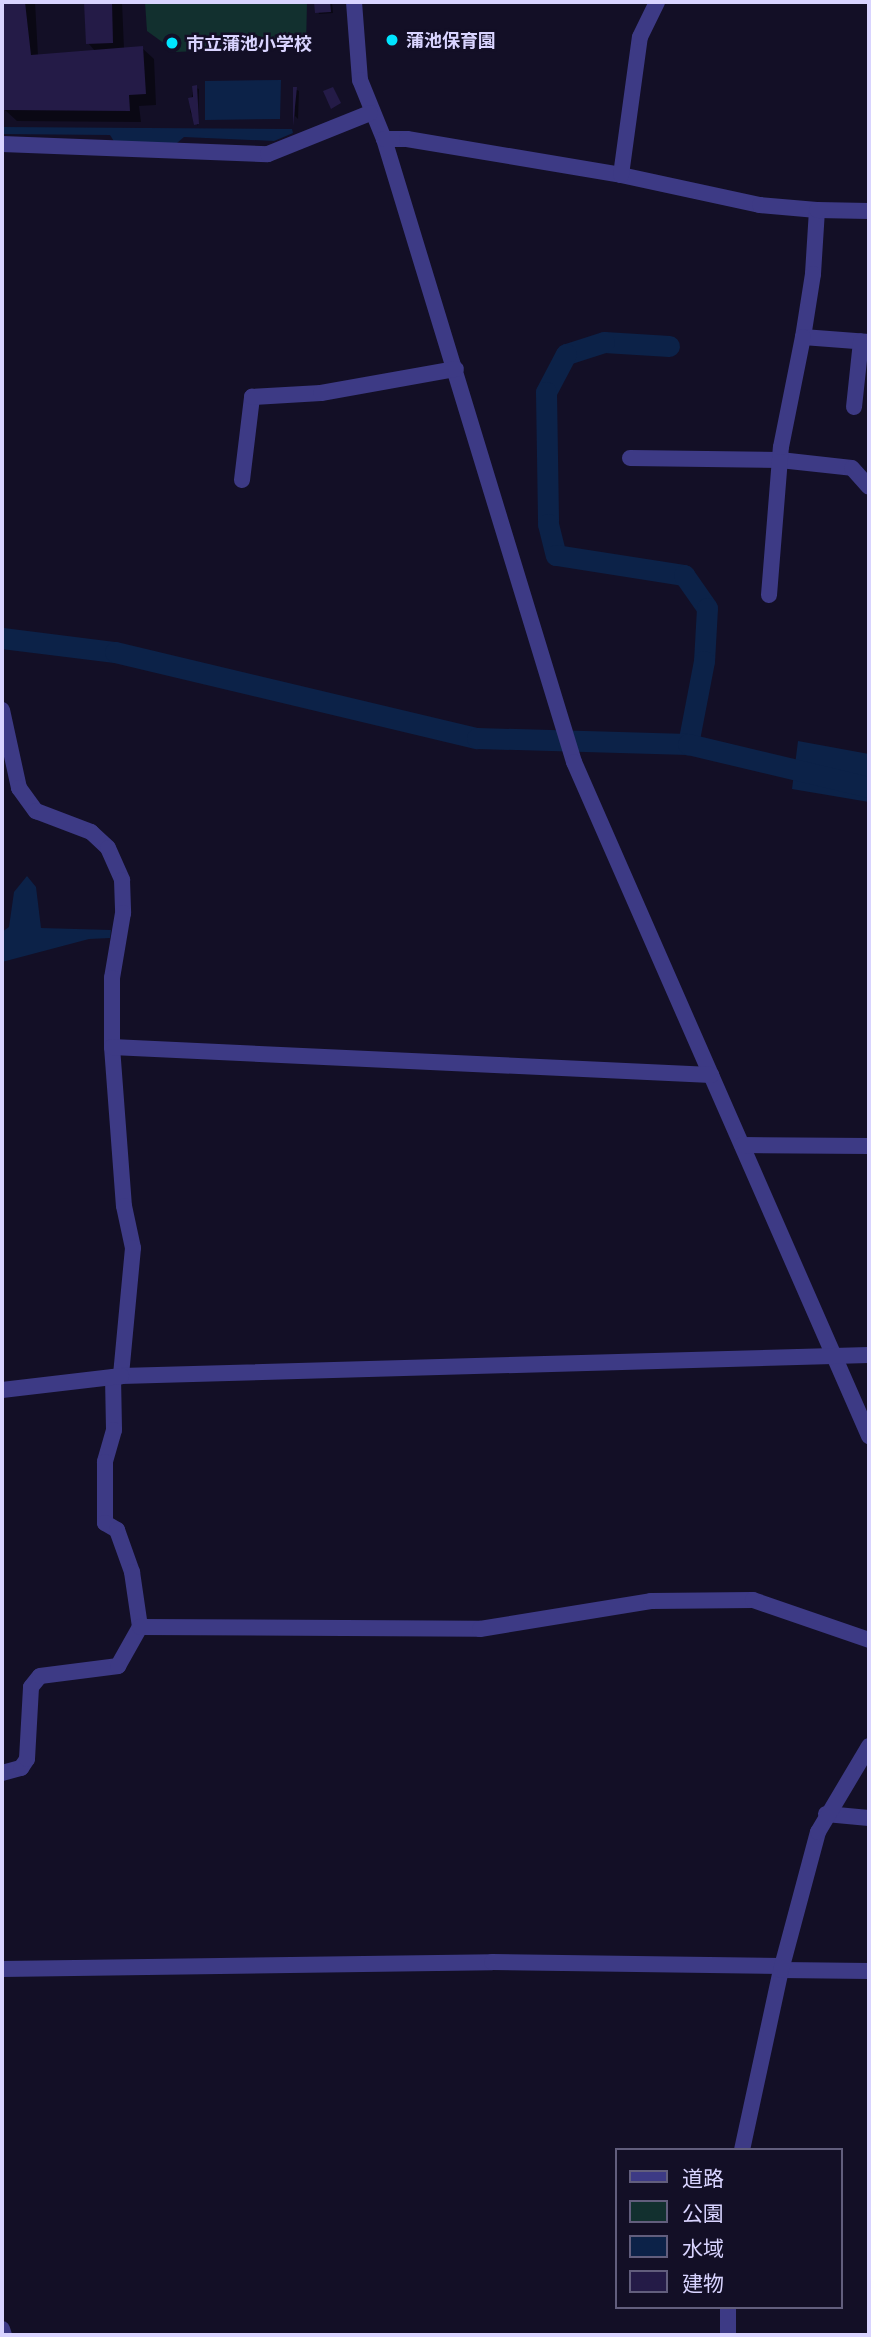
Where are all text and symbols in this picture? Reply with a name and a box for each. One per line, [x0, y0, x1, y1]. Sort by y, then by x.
place label: 蒲池保育園 [406, 29, 496, 51]
place label: 市立蒲池小学校 [186, 32, 312, 54]
marker: 蒲池保育園 [384, 32, 400, 48]
marker: 市立蒲池小学校 [164, 35, 180, 51]
legend [616, 2148, 843, 2309]
text: 道路 [682, 2165, 724, 2191]
text: 公園 [682, 2200, 724, 2226]
text: 水域 [682, 2235, 724, 2261]
text: 建物 [682, 2270, 724, 2296]

